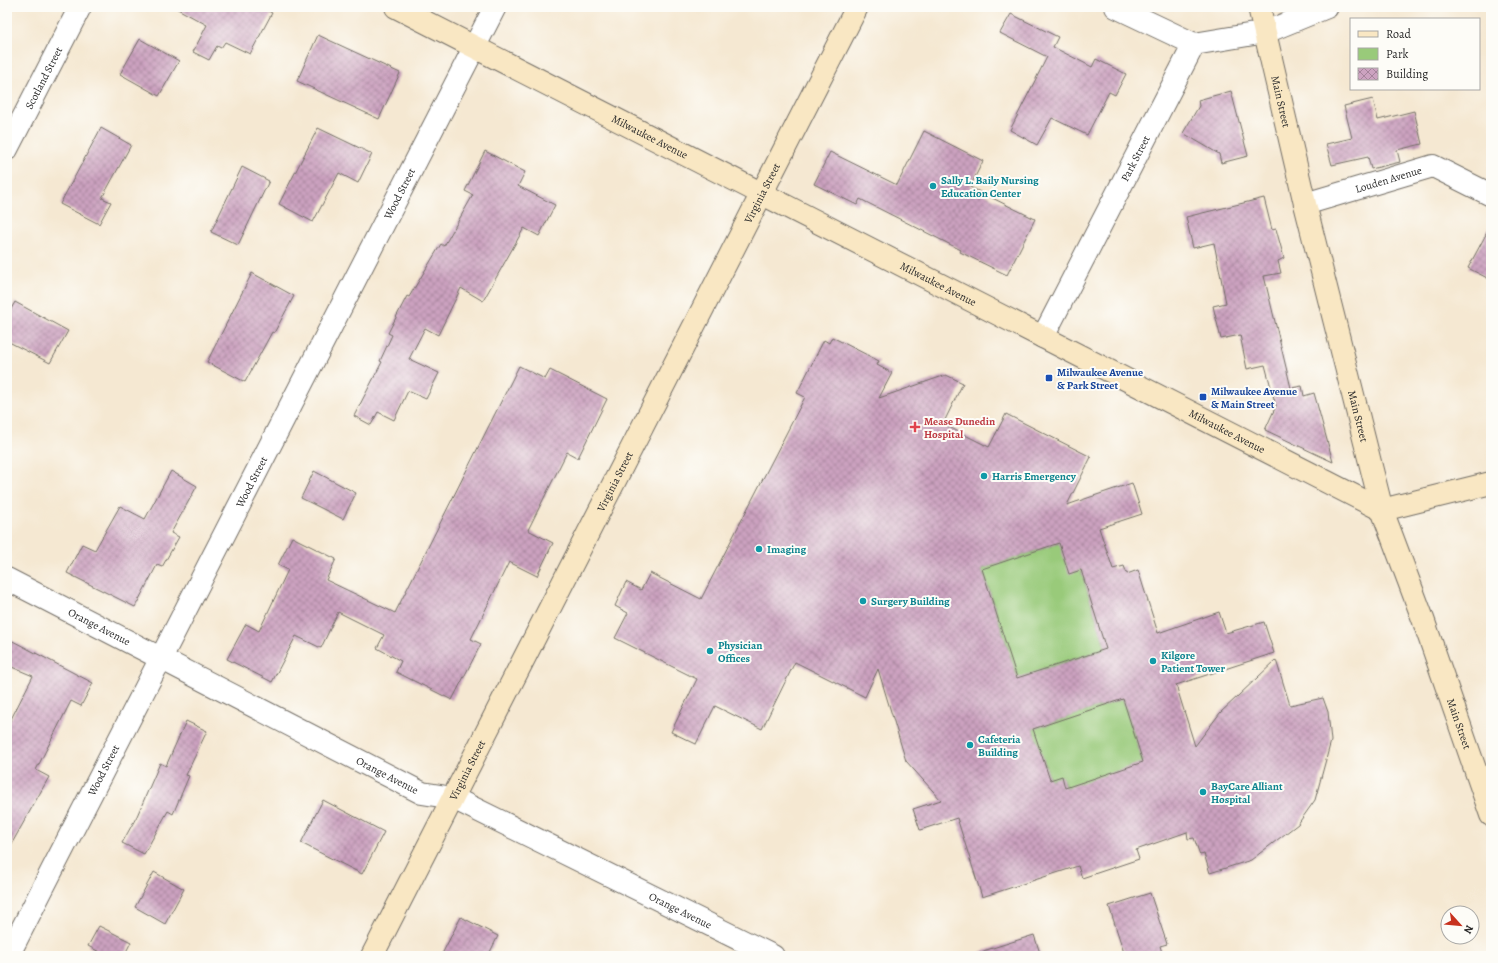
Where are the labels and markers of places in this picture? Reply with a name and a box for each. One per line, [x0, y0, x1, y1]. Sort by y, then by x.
place label: Sally L. Baily Nursing Education Center [941, 173, 1039, 201]
marker: Sally L. Baily Nursing Education Center [928, 181, 938, 191]
place label: Milwaukee Avenue & Park Street [1057, 365, 1143, 393]
marker: Milwaukee Avenue & Park Street [1044, 373, 1054, 383]
place label: Milwaukee Avenue & Main Street [1211, 384, 1297, 412]
marker: Milwaukee Avenue & Main Street [1198, 392, 1208, 402]
place label: Mease Dunedin Hospital [924, 414, 995, 442]
marker: Mease Dunedin Hospital [909, 421, 921, 433]
place label: Harris Emergency [992, 469, 1077, 484]
marker: Harris Emergency [979, 471, 989, 481]
place label: Imaging [767, 542, 806, 557]
marker: Imaging [754, 544, 764, 554]
place label: Surgery Building [871, 594, 950, 609]
marker: Surgery Building [858, 596, 868, 606]
place label: Physician Offices [718, 638, 762, 666]
marker: Physician Offices [705, 646, 715, 656]
place label: Kilgore Patient Tower [1161, 648, 1225, 676]
marker: Kilgore Patient Tower [1148, 656, 1158, 666]
place label: Cafeteria Building [978, 732, 1021, 760]
marker: Cafeteria Building [965, 740, 975, 750]
place label: BayCare Alliant Hospital [1211, 779, 1283, 807]
marker: BayCare Alliant Hospital [1198, 787, 1208, 797]

